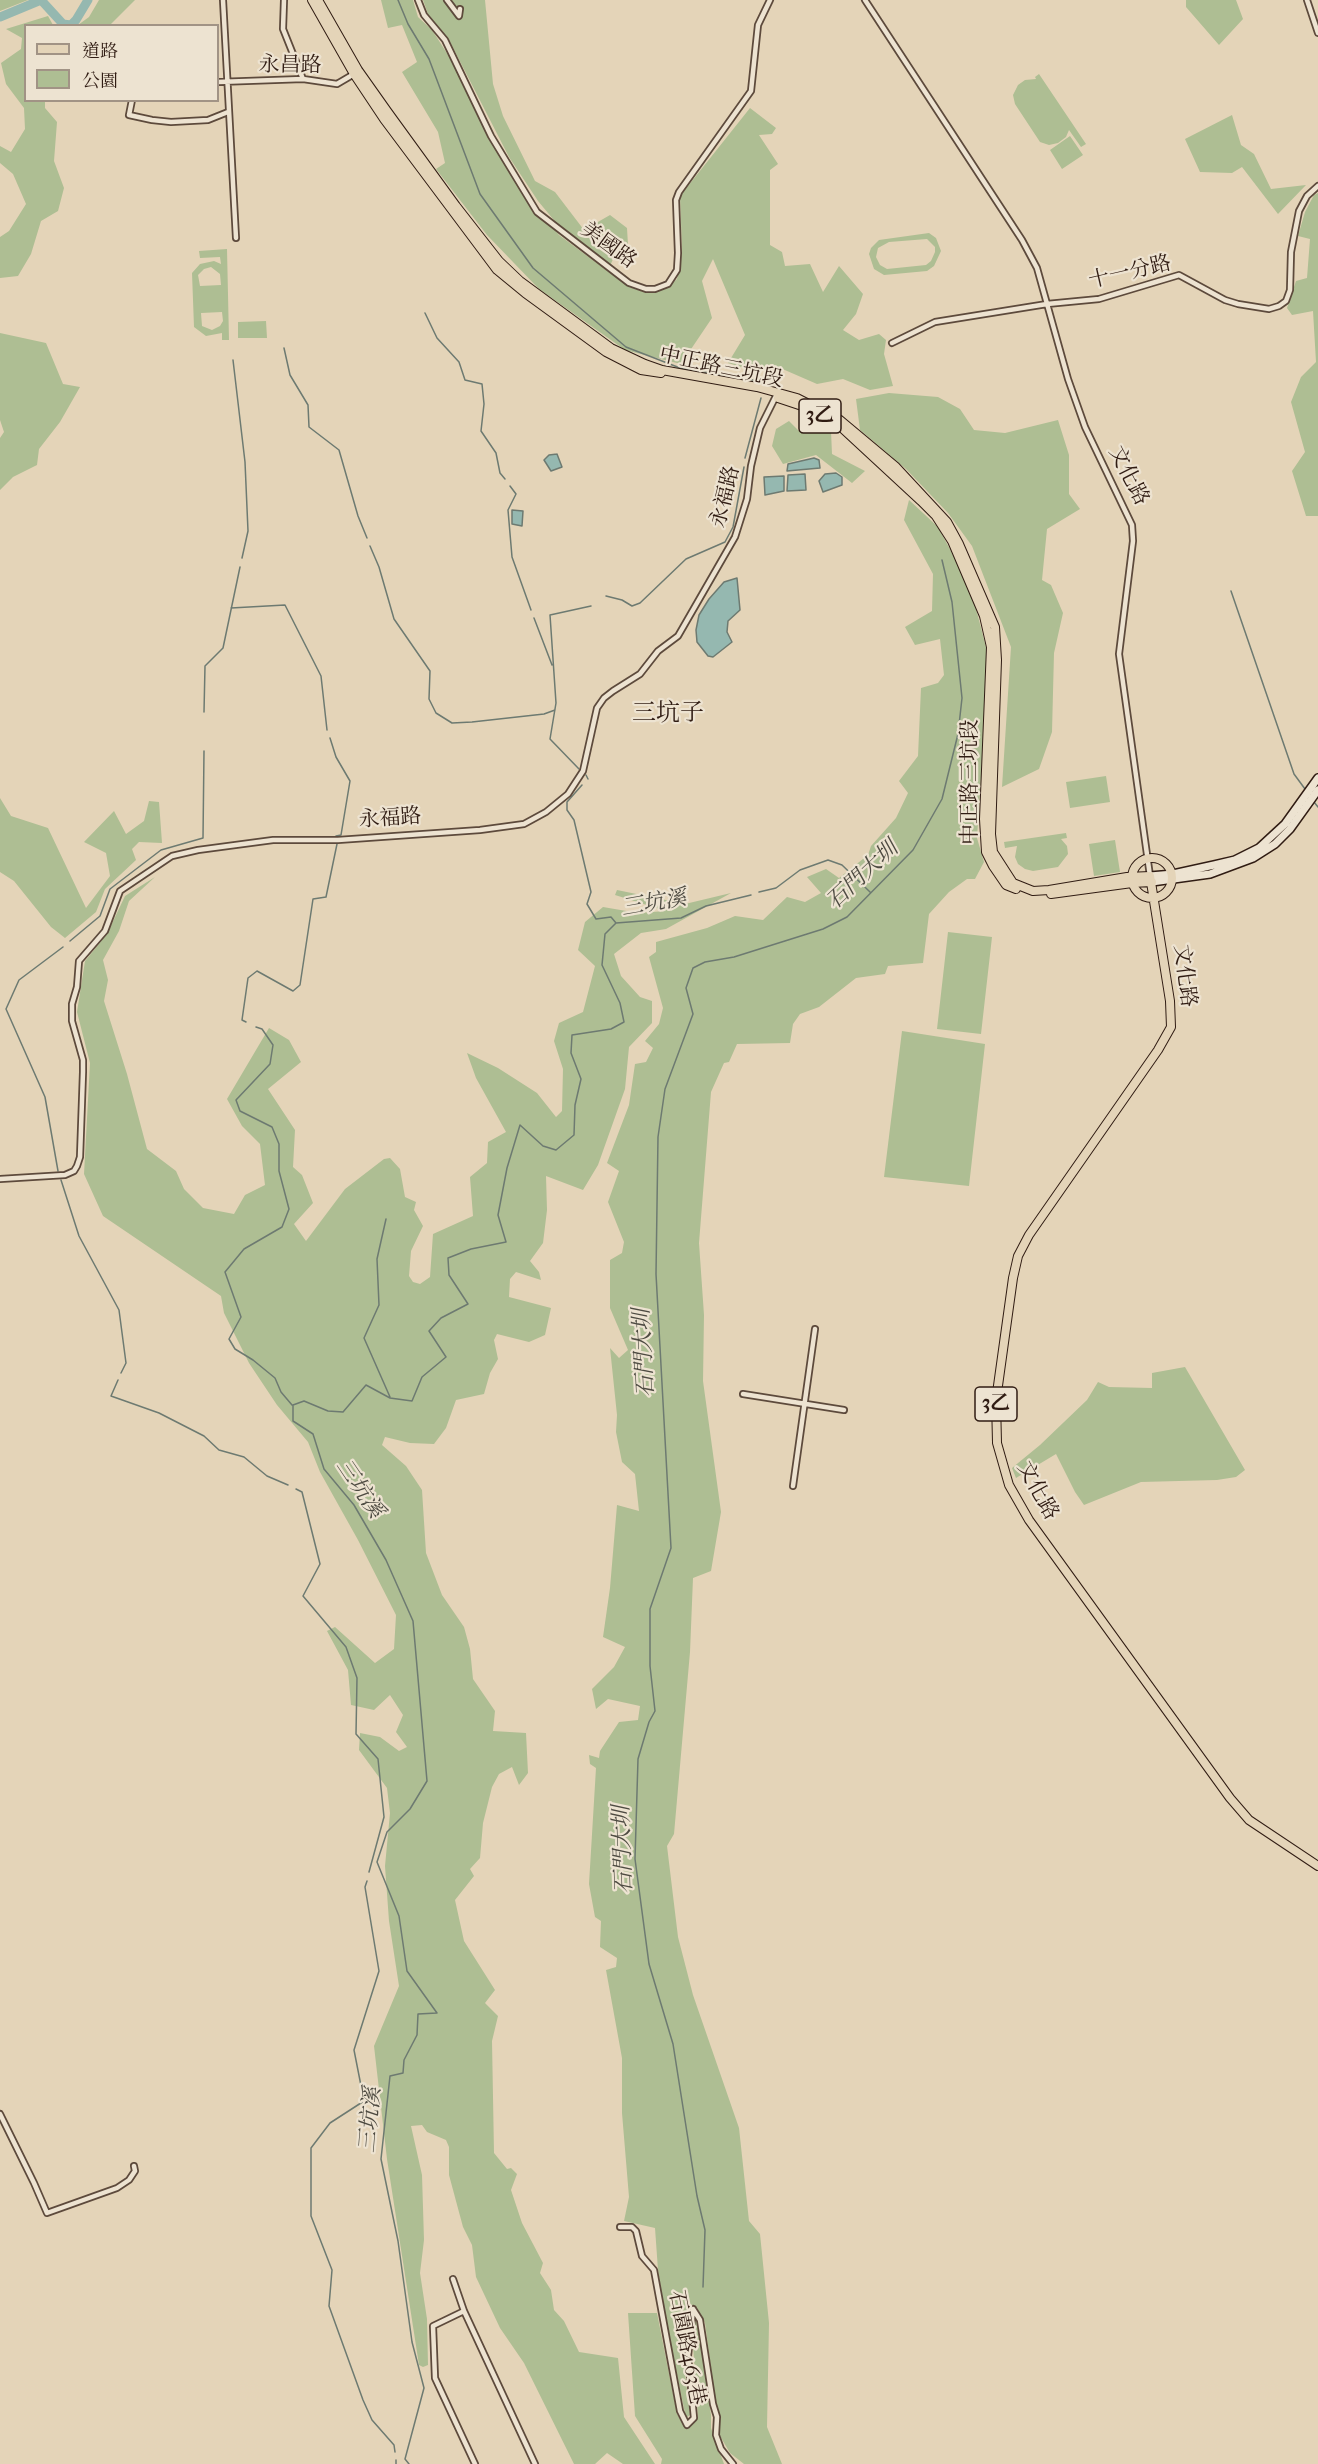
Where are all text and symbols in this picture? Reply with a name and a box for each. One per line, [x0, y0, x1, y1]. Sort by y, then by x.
legend [24, 24, 219, 102]
text: 道路 [82, 41, 118, 62]
street label: 永昌路 [258, 53, 322, 79]
text: 公園 [82, 71, 118, 92]
street label: 美國路 [575, 217, 641, 275]
street label: 十一分路 [1086, 251, 1174, 295]
street label: 中正路三坑段 [657, 343, 785, 393]
road number: 3乙 [799, 399, 841, 433]
street label: 文化路 [1102, 442, 1154, 510]
street label: 永福路 [706, 463, 746, 531]
district label: 三坑子 [632, 700, 704, 728]
street label: 中正路三坑段 [958, 719, 984, 845]
street label: 永福路 [358, 804, 422, 834]
water label: 石門大圳 [822, 836, 904, 916]
water label: 三坑溪 [619, 885, 689, 923]
street label: 文化路 [1168, 943, 1200, 1009]
water label: 石門大圳 [630, 1308, 660, 1398]
road number: 3乙 [975, 1387, 1017, 1421]
water label: 三坑溪 [330, 1454, 388, 1524]
street label: 文化路 [1011, 1457, 1063, 1525]
water label: 石門大圳 [609, 1806, 639, 1894]
water label: 三坑溪 [355, 2086, 387, 2154]
street label: 石園路463巷 [663, 2288, 709, 2408]

